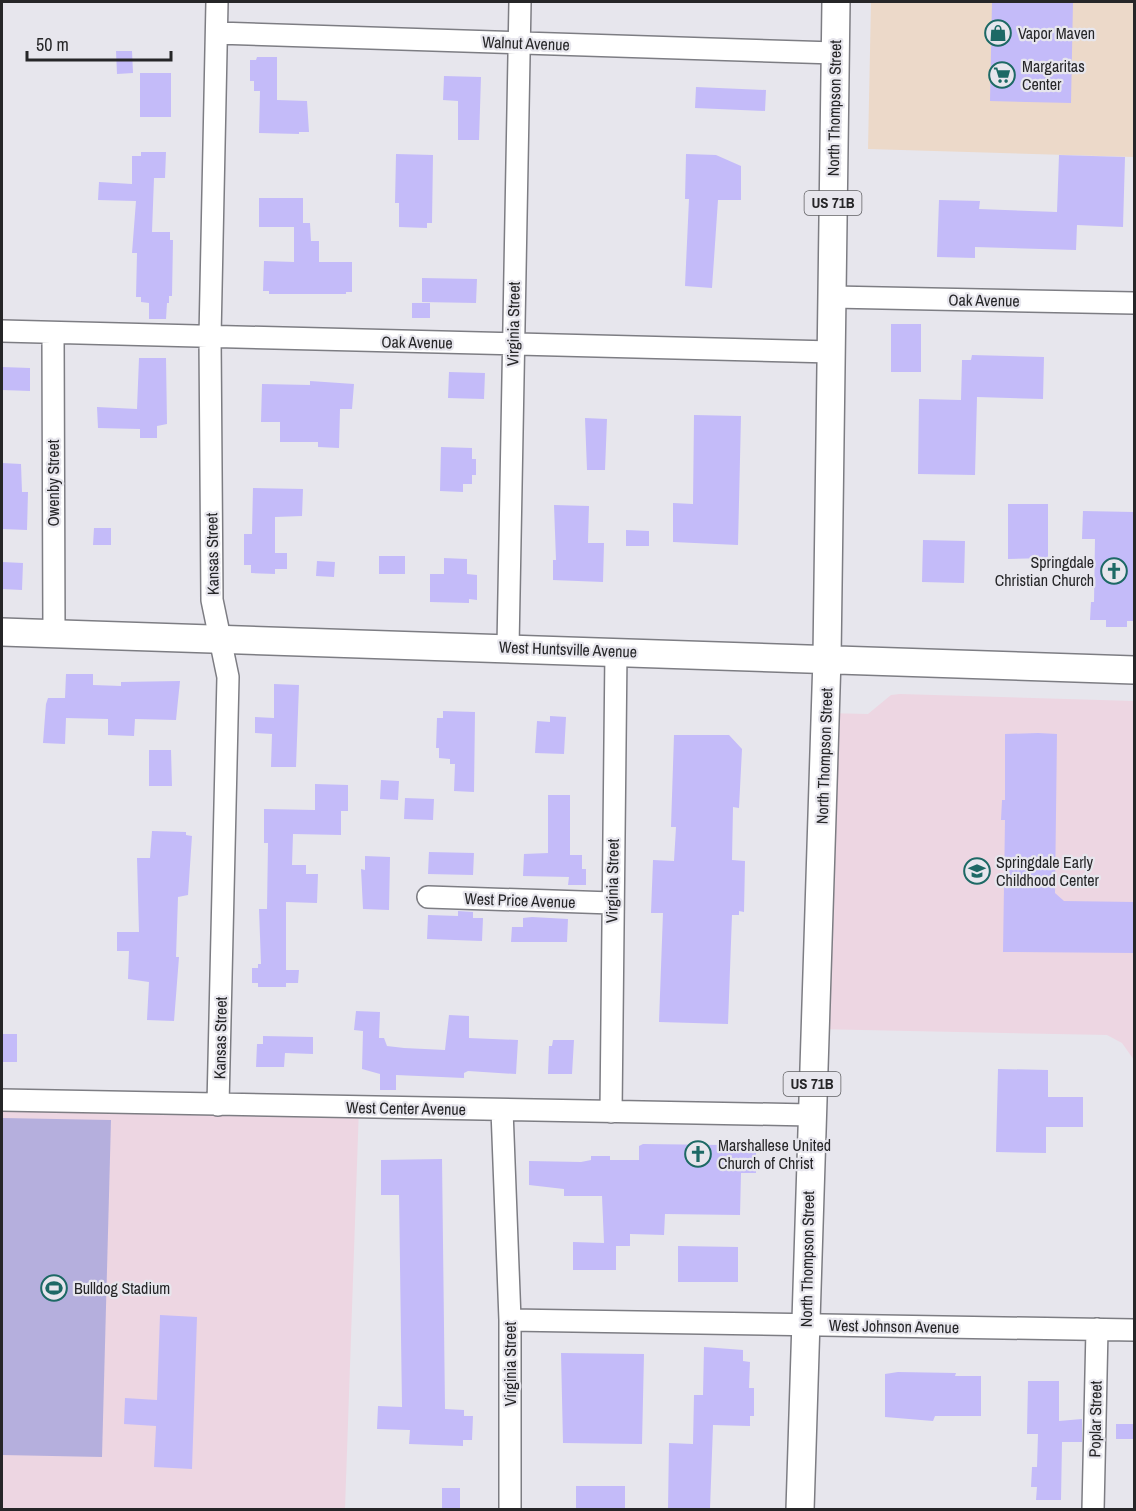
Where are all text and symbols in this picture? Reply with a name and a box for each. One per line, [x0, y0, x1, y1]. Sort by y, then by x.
shop icon: Vapor Maven [983, 18, 1013, 48]
place label: Vapor Maven [1018, 22, 1095, 44]
scale bar [27, 24, 171, 62]
street label: Walnut Avenue [482, 30, 570, 56]
text: 50 m [36, 32, 69, 57]
street label: North Thompson Street [822, 39, 846, 176]
place label: Margaritas Center [1022, 55, 1085, 95]
supermarket icon: Margaritas Center [987, 60, 1017, 90]
road number: US 71B [804, 191, 862, 215]
street label: Virginia Street [501, 281, 525, 366]
street label: Oak Avenue [948, 288, 1020, 312]
street label: Oak Avenue [381, 330, 453, 354]
street label: Owenby Street [42, 439, 64, 526]
street label: Kansas Street [200, 512, 224, 595]
place label: Springdale Christian Church [995, 551, 1094, 591]
church icon: Springdale Christian Church [1099, 556, 1129, 586]
street label: West Huntsville Avenue [499, 636, 637, 662]
street label: North Thompson Street [811, 687, 837, 824]
street label: Virginia Street [600, 838, 624, 923]
place label: Springdale Early Childhood Center [996, 851, 1099, 891]
school or university icon: Springdale Early Childhood Center [962, 856, 992, 886]
street label: West Price Avenue [464, 887, 576, 913]
street label: Kansas Street [208, 996, 232, 1079]
road number: US 71B [784, 1072, 840, 1096]
street label: West Center Avenue [346, 1096, 466, 1120]
place label: Marshallese United Church of Christ [718, 1134, 831, 1174]
church icon: Marshallese United Church of Christ [683, 1139, 713, 1169]
street label: North Thompson Street [795, 1190, 819, 1327]
sports icon: Bulldog Stadium [39, 1273, 69, 1303]
place label: Bulldog Stadium [74, 1277, 170, 1299]
street label: West Johnson Avenue [829, 1314, 959, 1338]
street label: Virginia Street [499, 1321, 521, 1406]
street label: Poplar Street [1083, 1380, 1107, 1457]

